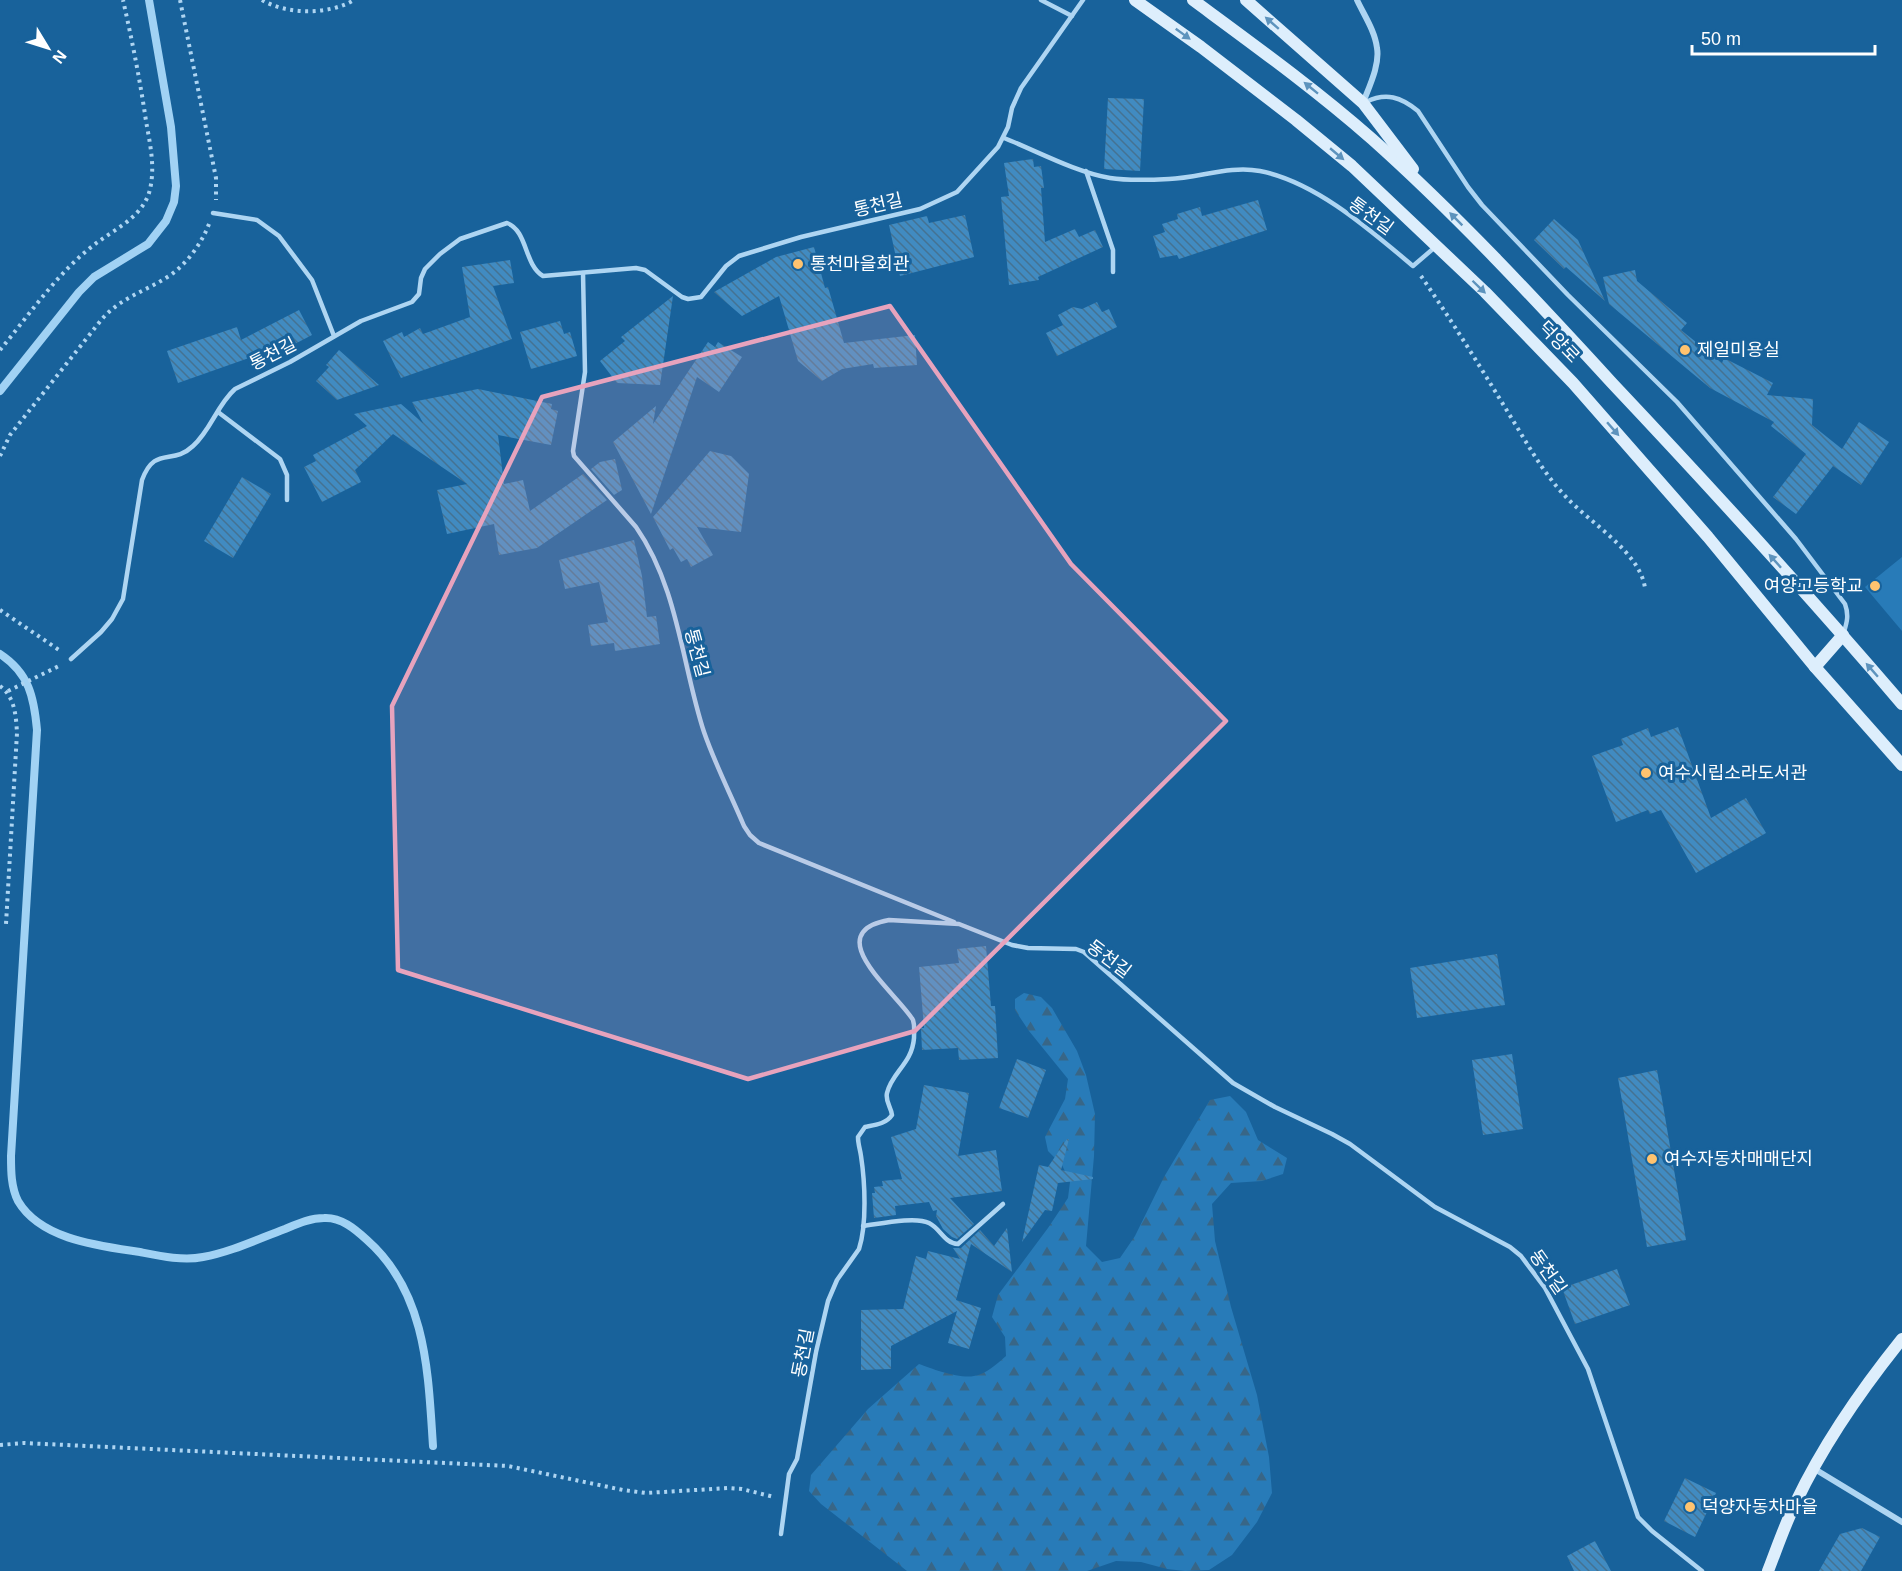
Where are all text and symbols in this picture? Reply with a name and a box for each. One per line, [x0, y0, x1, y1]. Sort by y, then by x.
one-way arrow [1265, 17, 1280, 30]
north arrow [18, 18, 78, 78]
scale bar [1692, 18, 1875, 56]
one-way arrow [1175, 28, 1191, 39]
text: 50 m [1701, 29, 1741, 49]
text: N [49, 47, 70, 67]
one-way arrow [1303, 82, 1319, 95]
one-way arrow [1329, 147, 1345, 160]
street label: 통천길 [852, 190, 904, 220]
street label: 통천길 [1345, 193, 1397, 239]
one-way arrow [1449, 212, 1463, 226]
place label: 통천마을회관 [810, 254, 910, 274]
marker: 통천마을회관 [791, 257, 805, 271]
one-way arrow [1472, 279, 1486, 293]
street label: 덕양로 [1535, 317, 1583, 367]
street label: 통천길 [246, 334, 300, 374]
place label: 제일미용실 [1697, 340, 1780, 360]
marker: 제일미용실 [1678, 343, 1692, 357]
one-way arrow [1606, 421, 1619, 436]
one-way arrow [1769, 554, 1783, 568]
place label: 여양고등학교 [1764, 576, 1863, 596]
marker: 여양고등학교 [1868, 579, 1882, 593]
street label: 통천길 [681, 626, 713, 680]
one-way arrow [1866, 662, 1879, 678]
place label: 여수시립소라도서관 [1658, 763, 1807, 783]
marker: 여수시립소라도서관 [1639, 766, 1653, 780]
street label: 동천길 [1083, 936, 1135, 982]
place label: 여수자동차매매단지 [1664, 1149, 1813, 1169]
marker: 여수자동차매매단지 [1645, 1152, 1659, 1166]
street label: 동천길 [1526, 1246, 1570, 1298]
street label: 동천길 [788, 1327, 818, 1379]
place label: 덕양자동차마을 [1702, 1497, 1818, 1517]
marker: 덕양자동차마을 [1683, 1500, 1697, 1514]

